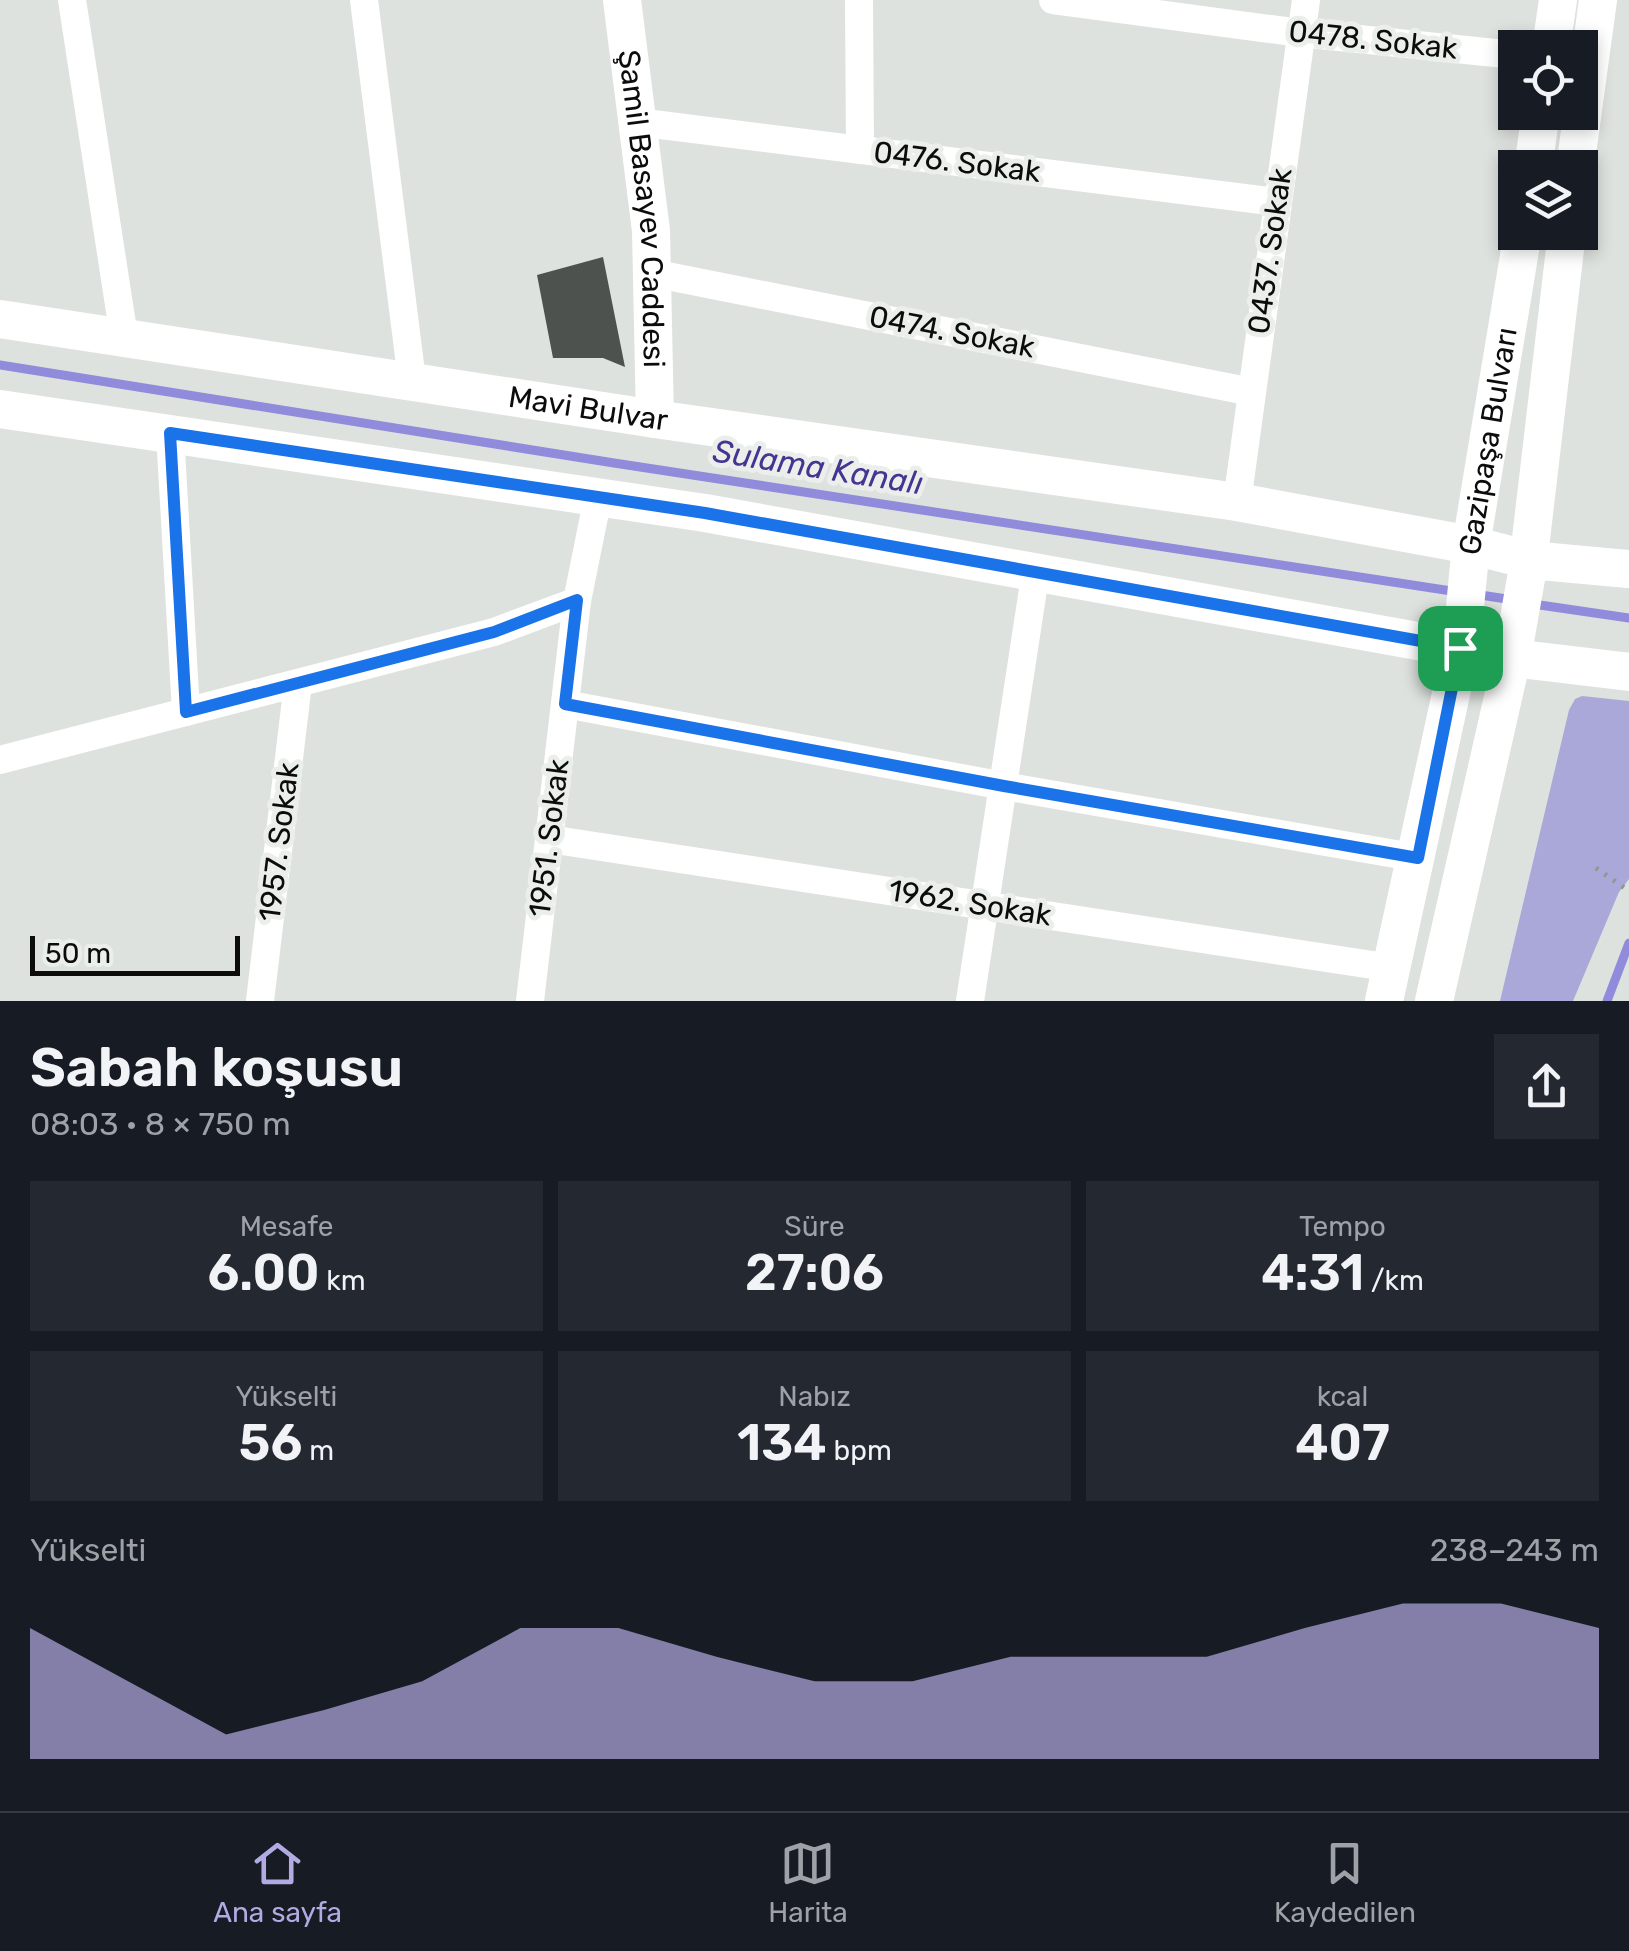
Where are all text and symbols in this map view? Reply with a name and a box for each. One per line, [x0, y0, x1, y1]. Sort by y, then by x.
street label: 0478. Sokak [1287, 13, 1460, 67]
map controls [1498, 30, 1598, 250]
button: locate [1498, 30, 1598, 130]
street label: Şamil Basayev Caddesi [610, 48, 672, 368]
street label: 0476. Sokak [872, 134, 1043, 190]
button: layers [1498, 150, 1598, 250]
street label: 0437. Sokak [1241, 165, 1300, 336]
street label: 0474. Sokak [866, 298, 1038, 366]
street label: Gazipaşa Bulvarı [1452, 325, 1525, 558]
street label: Mavi Bulvar [506, 379, 671, 439]
water label: Sulama Kanalı [710, 432, 926, 502]
pin [1418, 606, 1503, 691]
icon: arrive [1433, 621, 1488, 676]
street label: 1951. Sokak [521, 756, 577, 919]
street label: 1957. Sokak [251, 760, 307, 924]
street label: 1962. Sokak [886, 872, 1054, 934]
scale bar [30, 931, 240, 976]
text: 50 m [45, 937, 111, 970]
button: share [1494, 1034, 1599, 1139]
text: Sabah koşusu [30, 1035, 403, 1100]
text: 08:03 · 8 × 750 m [30, 1105, 291, 1143]
text: Mesafe [240, 1210, 333, 1243]
text: Süre [784, 1210, 845, 1243]
text: Tempo [1299, 1210, 1386, 1243]
text: 6.00 [207, 1243, 319, 1303]
text: 27:06 [745, 1243, 884, 1303]
text: 4:31 [1261, 1243, 1364, 1303]
text: km [319, 1264, 366, 1297]
text: /km [1364, 1264, 1424, 1297]
text: Yükselti [236, 1380, 337, 1413]
text: Nabız [778, 1380, 851, 1413]
text: kcal [1317, 1380, 1368, 1413]
text: 56 [239, 1413, 302, 1473]
text: 134 [737, 1413, 827, 1473]
text: 407 [1295, 1413, 1390, 1473]
text: m [302, 1434, 334, 1467]
text: bpm [827, 1434, 892, 1467]
text: Yükselti [30, 1531, 146, 1569]
text: 238–243 m [1430, 1531, 1599, 1569]
tab: Ana sayfa [213, 1836, 342, 1929]
tab: Harita [768, 1836, 848, 1929]
tab: Kaydedilen [1274, 1836, 1416, 1929]

